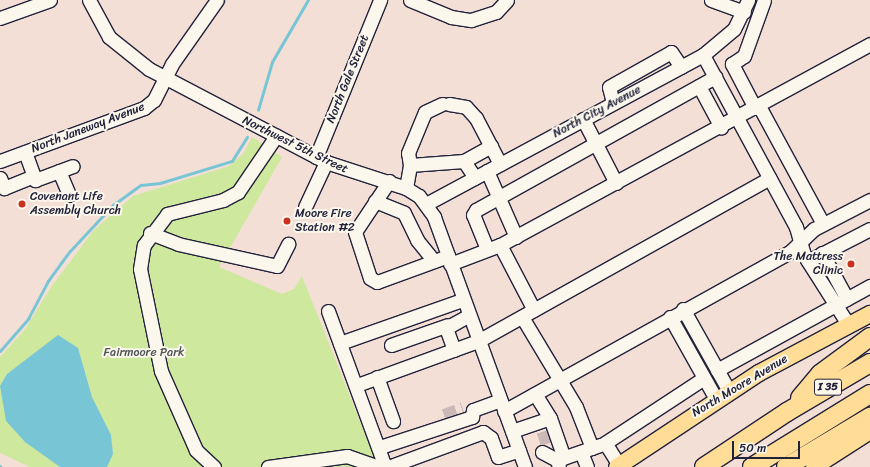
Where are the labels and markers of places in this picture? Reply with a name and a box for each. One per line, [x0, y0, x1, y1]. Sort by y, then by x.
place label: Covenant Life Assembly Church [30, 190, 121, 218]
marker: Covenant Life Assembly Church [17, 199, 27, 209]
place label: Moore Fire Station #2 [295, 207, 355, 235]
marker: Moore Fire Station #2 [282, 216, 292, 226]
place label: The Mattress Clinic [773, 250, 843, 278]
marker: The Mattress Clinic [846, 259, 856, 269]

